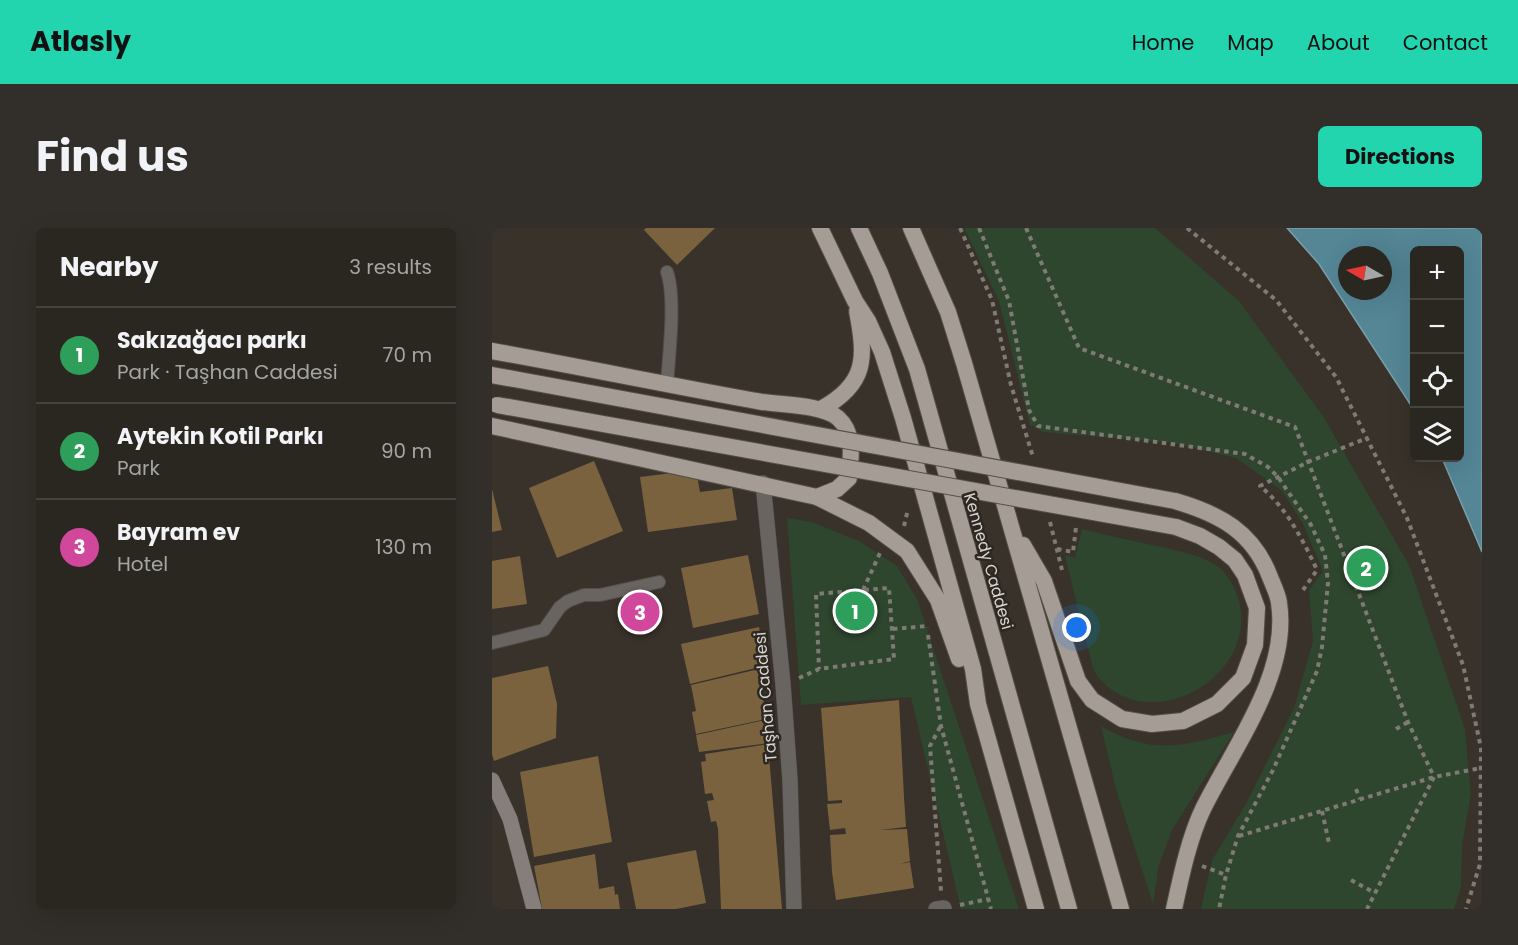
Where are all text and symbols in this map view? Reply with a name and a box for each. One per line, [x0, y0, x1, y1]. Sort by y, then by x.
text: Atlasly [30, 22, 131, 61]
text: Home [1132, 28, 1194, 57]
text: Map [1227, 28, 1274, 57]
text: About [1307, 28, 1370, 57]
text: Contact [1403, 28, 1488, 57]
button: Directions [1318, 126, 1482, 187]
text: Find us [36, 127, 189, 186]
north arrow [1338, 246, 1392, 300]
map controls [1410, 246, 1464, 462]
button: + [1410, 246, 1464, 300]
text: Nearby [60, 249, 158, 285]
text: 3 results [349, 253, 432, 281]
button: − [1410, 300, 1464, 354]
text: Sakızağacı parkı [117, 325, 307, 356]
text: 1 [76, 341, 83, 369]
text: 70 m [383, 341, 432, 369]
button: locate [1410, 354, 1464, 408]
text: Park · Taşhan Caddesi [117, 358, 338, 386]
button: layers [1410, 408, 1464, 462]
text: Aytekin Kotil Parkı [117, 421, 324, 452]
text: 2 [74, 437, 85, 465]
text: 90 m [381, 437, 432, 465]
text: Park [117, 454, 160, 482]
street label: Kennedy Caddesi [958, 490, 1019, 632]
text: Bayram ev [117, 517, 240, 548]
text: 3 [73, 533, 86, 561]
text: 130 m [375, 533, 432, 561]
pin: 2 [1346, 546, 1386, 590]
text: Hotel [117, 550, 168, 578]
pin: 1 [836, 588, 874, 634]
pin: 3 [620, 590, 660, 634]
your location [1062, 613, 1091, 642]
street label: Taşhan Caddesi [748, 631, 783, 763]

